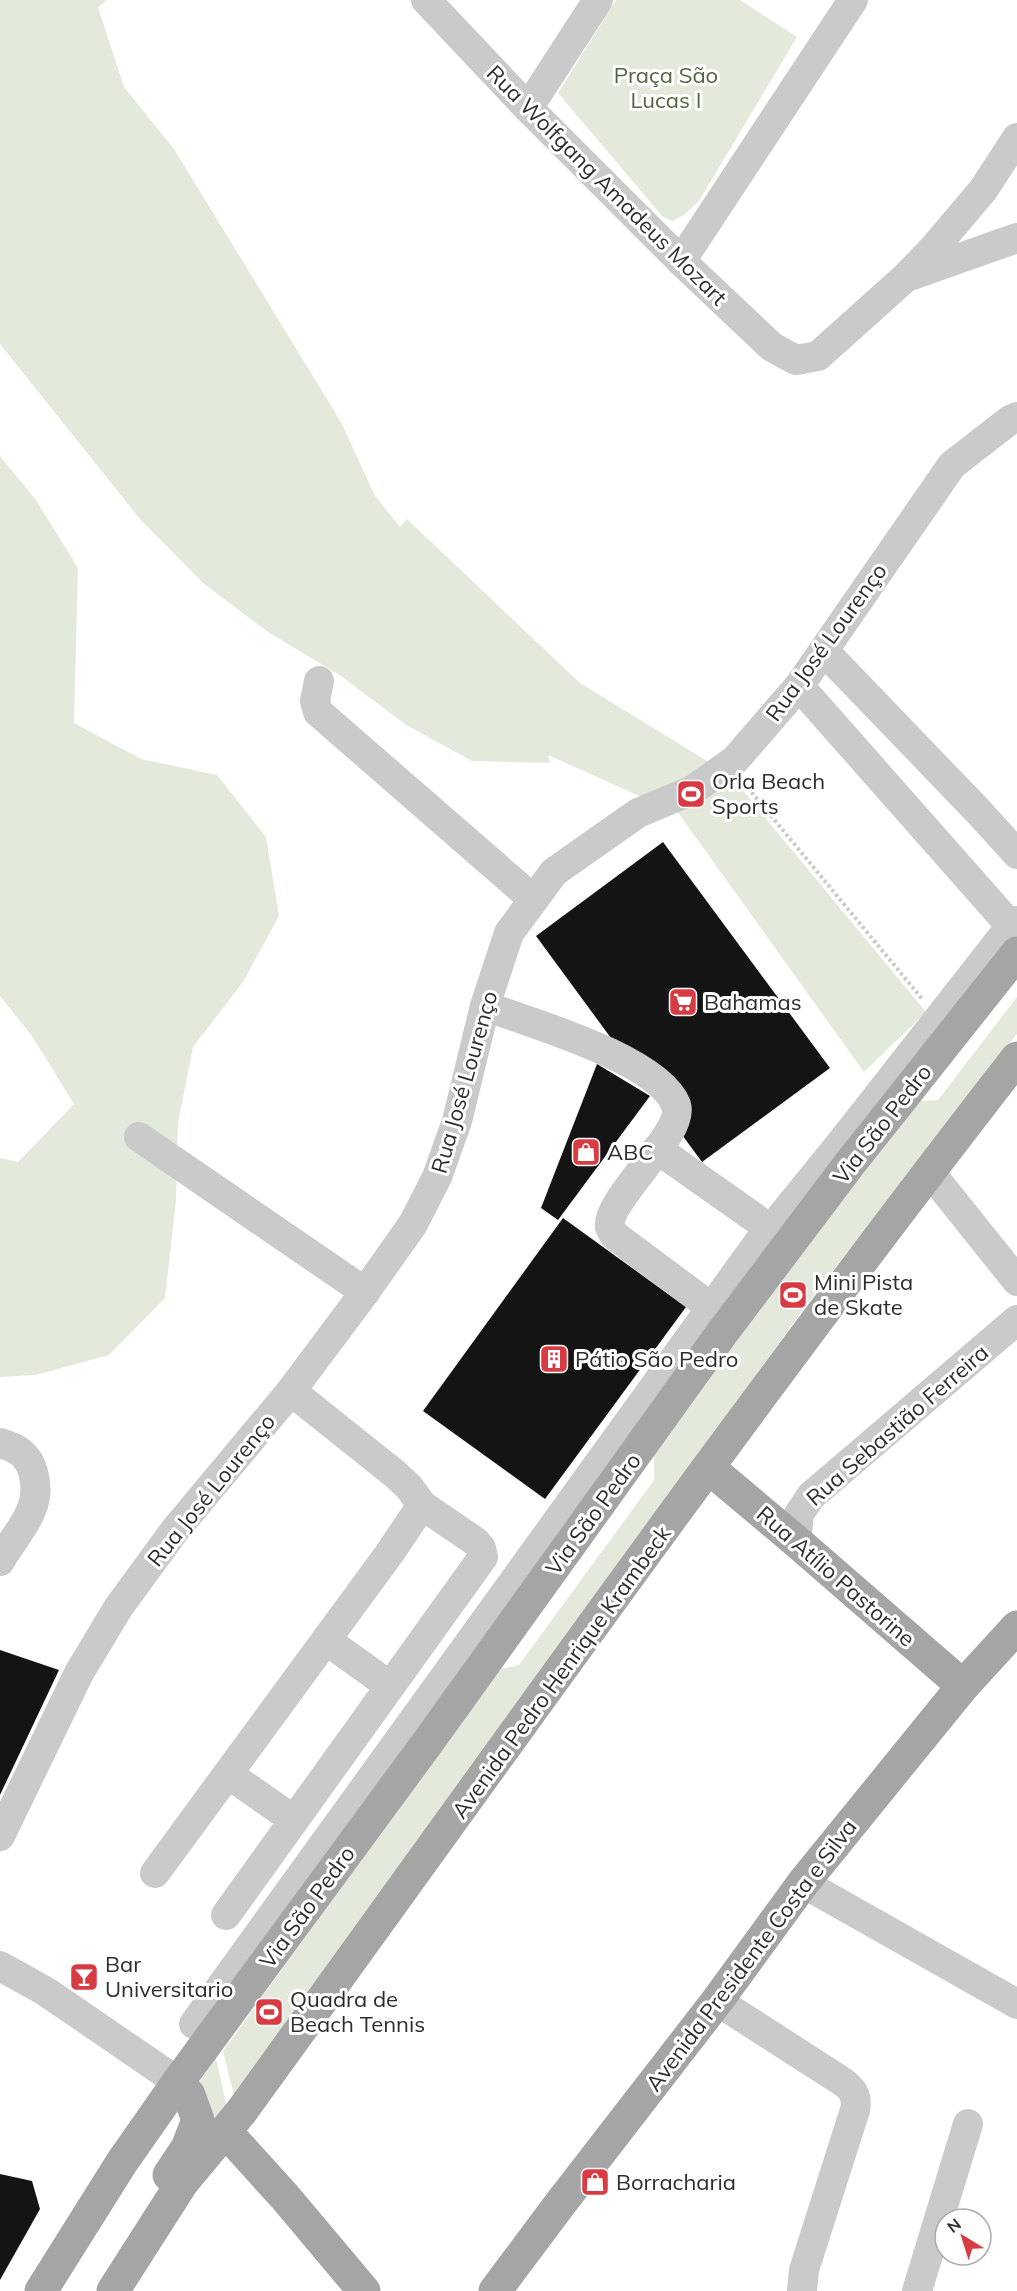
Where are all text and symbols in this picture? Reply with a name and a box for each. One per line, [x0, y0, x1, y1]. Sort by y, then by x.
street label: Rua Wolfgang Amadeus Mozart [481, 59, 733, 311]
park label: Praça São Lucas I [614, 61, 718, 114]
street label: Rua José Lourenço [759, 558, 893, 726]
place label: Orla Beach Sports [712, 767, 825, 820]
sports icon: Orla Beach Sports [675, 778, 707, 810]
supermarket icon: Bahamas [667, 986, 699, 1018]
street label: Rua José Lourenço [425, 988, 503, 1176]
place label: Bahamas [704, 988, 802, 1016]
street label: Via São Pedro [827, 1059, 937, 1189]
shop icon: ABC [570, 1136, 602, 1168]
place label: ABC [607, 1138, 653, 1166]
place label: Mini Pista de Skate [814, 1268, 913, 1321]
sports icon: Mini Pista de Skate [777, 1279, 809, 1311]
street label: Rua Sebastião Ferreira [800, 1338, 994, 1512]
building icon: Pátio São Pedro [538, 1343, 570, 1375]
place label: Pátio São Pedro [575, 1345, 738, 1373]
street label: Rua José Lourenço [141, 1408, 281, 1572]
street label: Via São Pedro [539, 1447, 647, 1581]
street label: Rua Atílio Pastorine [751, 1500, 921, 1652]
street label: Avenida Pedro Henrique Krambeck [445, 1520, 677, 1824]
street label: Avenida Presidente Costa e Silva [639, 1813, 863, 2097]
street label: Via São Pedro [253, 1840, 361, 1974]
place label: Bar Universitario [105, 1950, 233, 2003]
bar icon: Bar Universitario [68, 1961, 100, 1993]
place label: Quadra de Beach Tennis [290, 1985, 425, 2038]
sports icon: Quadra de Beach Tennis [253, 1996, 285, 2028]
shop icon: Borracharia [579, 2166, 611, 2198]
place label: Borracharia [616, 2168, 736, 2196]
north arrow [933, 2207, 993, 2267]
text: N [943, 2214, 965, 2237]

